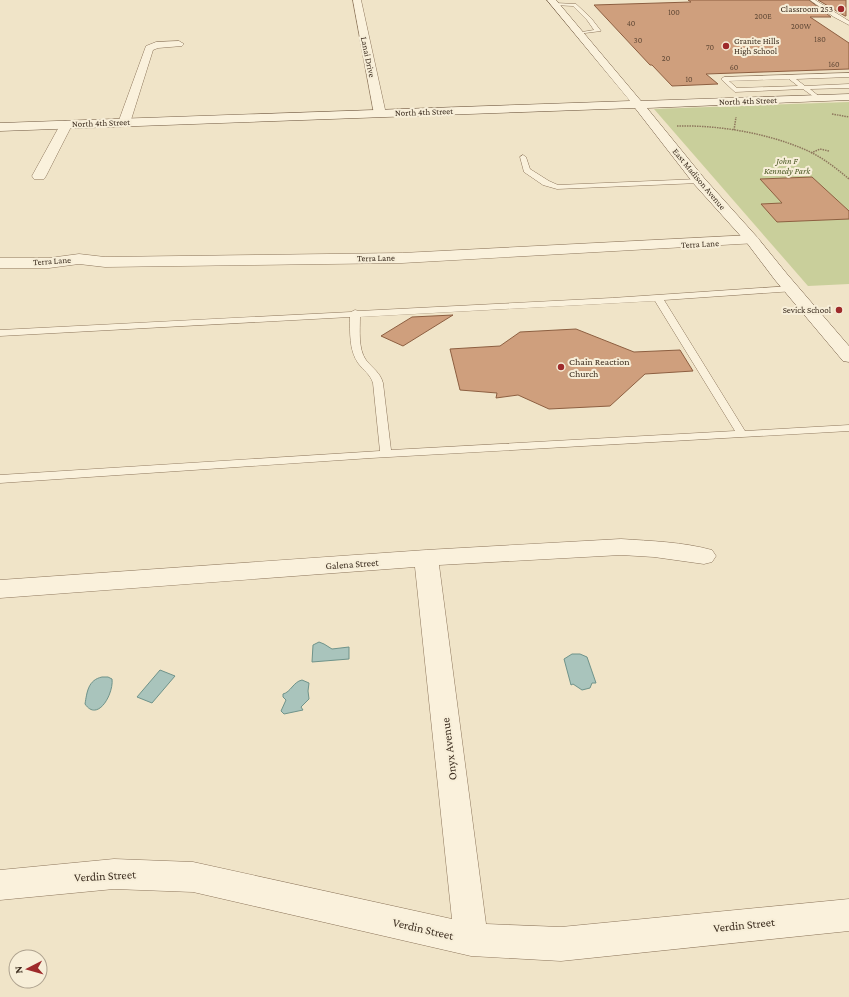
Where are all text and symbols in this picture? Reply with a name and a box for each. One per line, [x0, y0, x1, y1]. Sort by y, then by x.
place label: Classroom 253 [781, 4, 833, 14]
marker: Classroom 253 [836, 4, 846, 14]
house number: 100 [668, 8, 680, 17]
house number: 200E [754, 12, 772, 21]
house number: 40 [627, 19, 636, 28]
house number: 200W [791, 22, 812, 31]
house number: 180 [814, 35, 826, 44]
street label: Lanai Drive [359, 36, 377, 78]
house number: 30 [634, 36, 643, 45]
place label: Granite Hills High School [734, 36, 780, 56]
marker: Granite Hills High School [721, 41, 731, 51]
house number: 70 [706, 43, 715, 52]
house number: 20 [662, 54, 671, 63]
house number: 160 [828, 60, 840, 69]
house number: 60 [730, 63, 739, 72]
house number: 10 [685, 75, 693, 84]
street label: North 4th Street [719, 95, 778, 107]
street label: North 4th Street [395, 106, 454, 118]
street label: North 4th Street [72, 117, 131, 129]
street label: East Madison Avenue [670, 146, 728, 212]
park label: John F Kennedy Park [764, 156, 811, 176]
street label: Terra Lane [681, 238, 719, 250]
street label: Terra Lane [357, 253, 395, 263]
street label: Terra Lane [33, 255, 71, 267]
place label: Sevick School [783, 305, 832, 315]
marker: Sevick School [834, 305, 844, 315]
place label: Chain Reaction Church [569, 356, 630, 379]
marker: Chain Reaction Church [556, 362, 566, 372]
street label: Galena Street [325, 557, 380, 571]
street label: Onyx Avenue [438, 717, 460, 781]
street label: Verdin Street [74, 867, 137, 885]
street label: Verdin Street [391, 915, 456, 943]
street label: Verdin Street [712, 915, 777, 935]
north arrow [8, 949, 48, 989]
text: N [12, 965, 24, 974]

